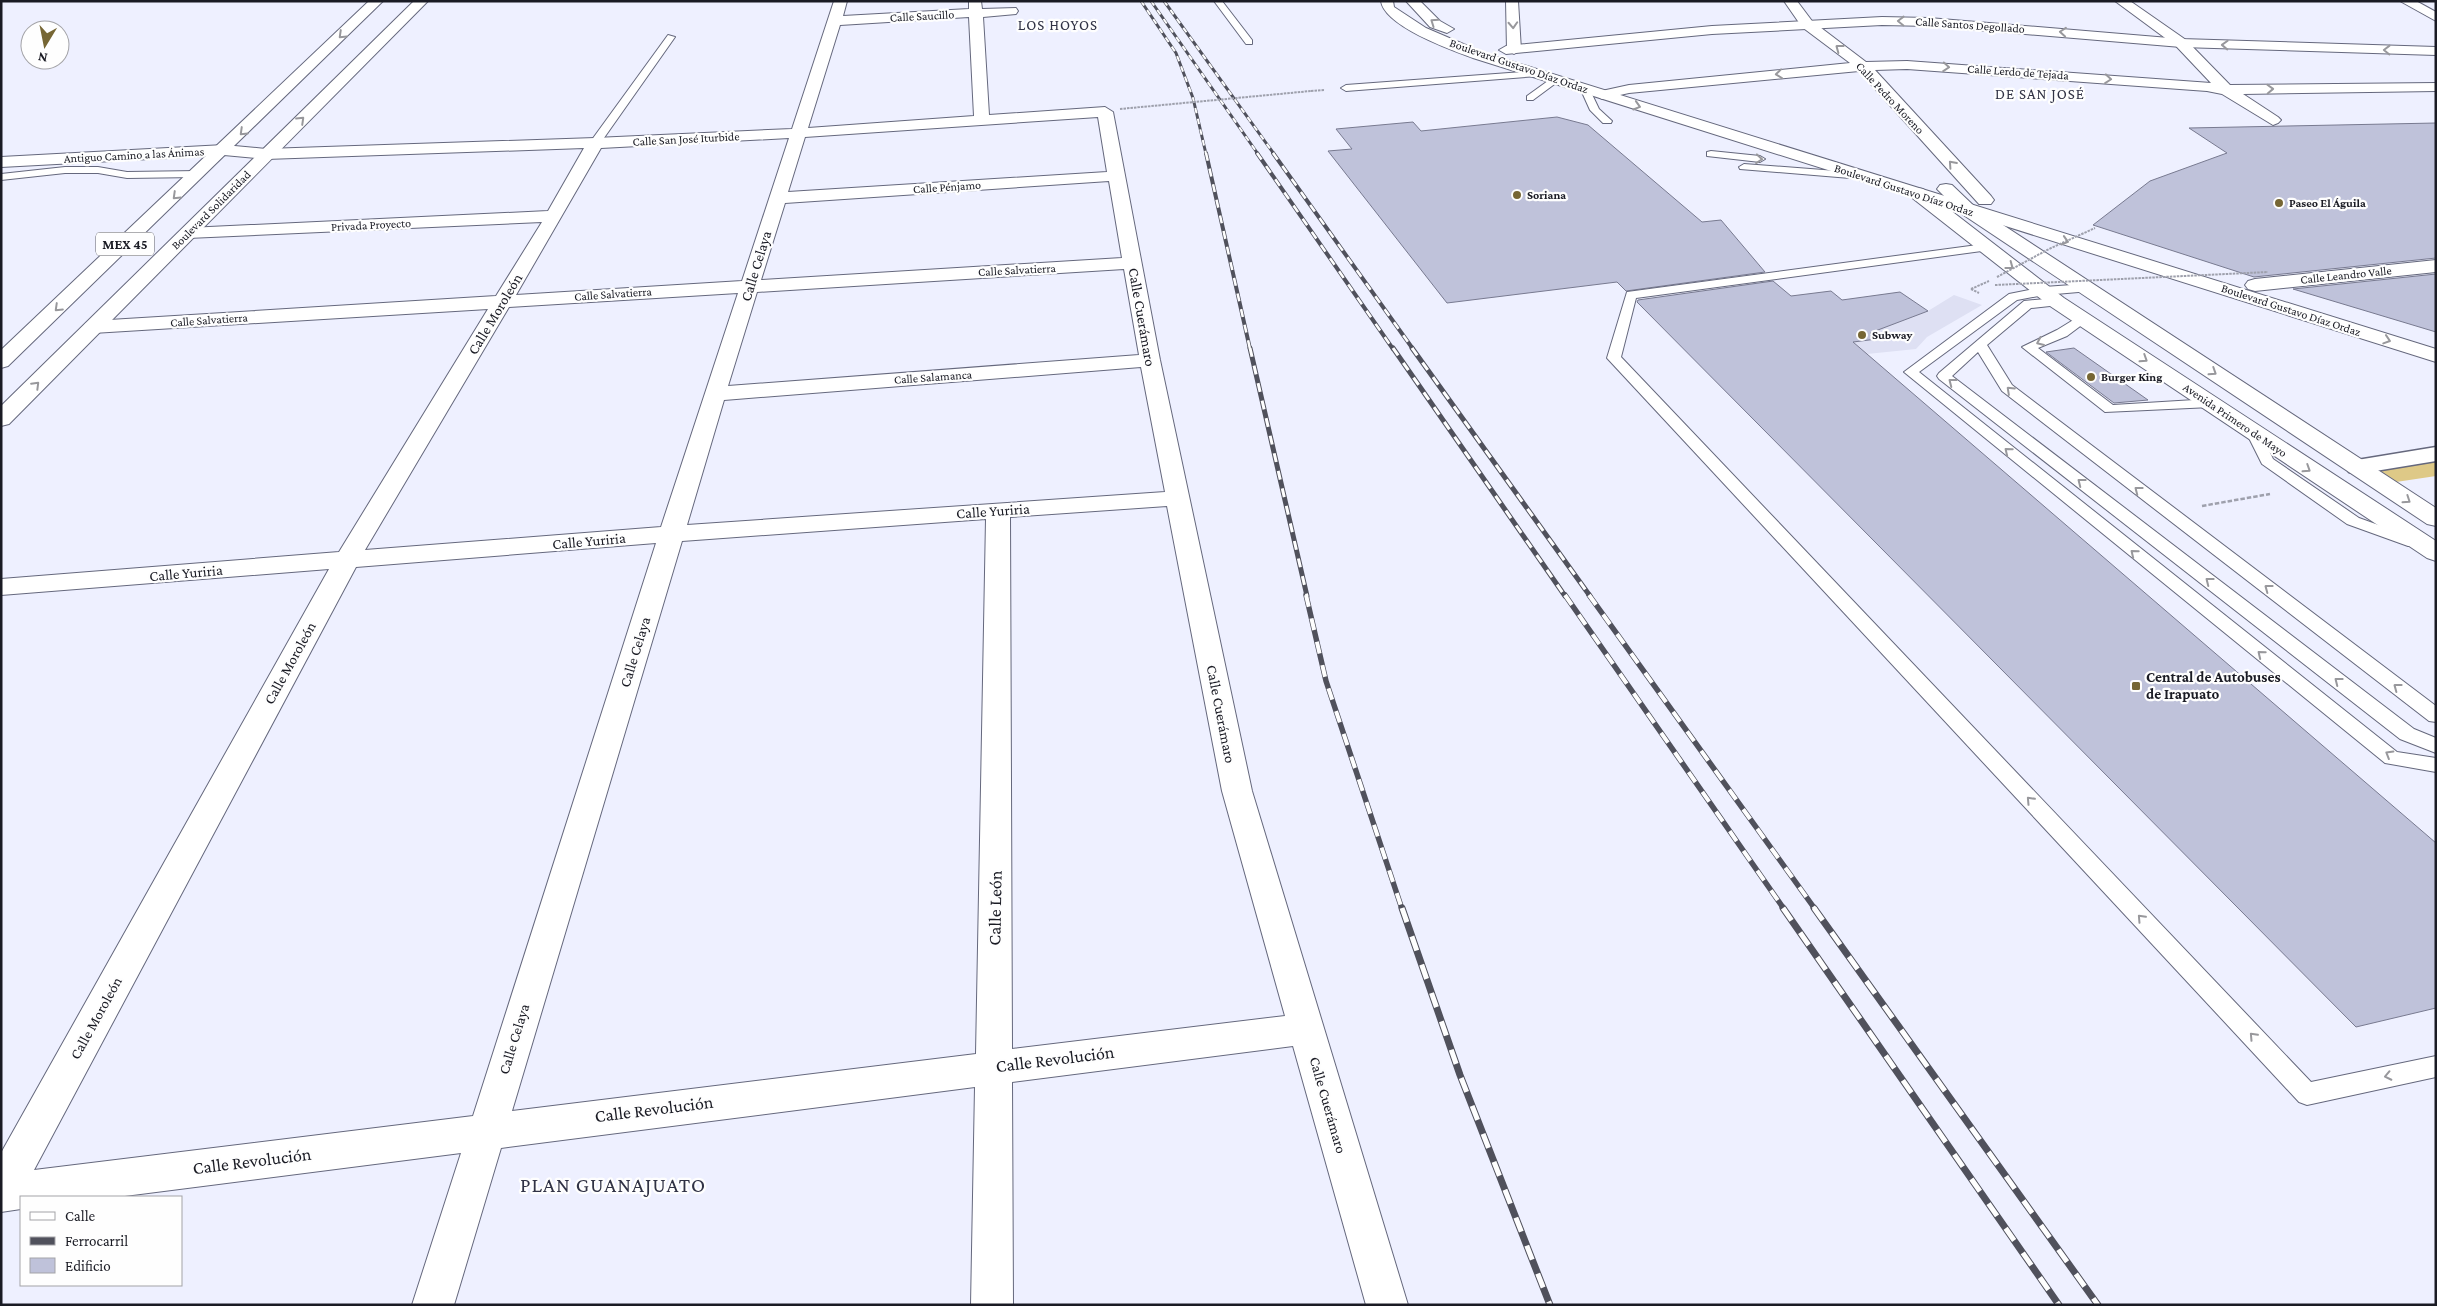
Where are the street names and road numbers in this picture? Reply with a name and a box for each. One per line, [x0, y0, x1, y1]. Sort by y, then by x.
street label: Calle Saucillo [890, 7, 955, 25]
street label: Calle Santos Degollado [1915, 14, 2025, 36]
street label: Boulevard Gustavo Díaz Ordaz [1448, 36, 1590, 96]
street label: Calle Pedro Moreno [1853, 59, 1927, 137]
street label: Calle Lerdo de Tejada [1967, 61, 2070, 83]
street label: Calle San José Iturbide [632, 129, 740, 149]
street label: Antiguo Camino a las Ánimas [63, 144, 205, 166]
street label: Boulevard Gustavo Díaz Ordaz [1833, 161, 1975, 219]
street label: Boulevard Solidaridad [169, 167, 254, 252]
street label: Calle Pénjamo [913, 178, 981, 196]
street label: Privada Proyecto [331, 216, 411, 234]
street label: Calle Celaya [738, 229, 775, 304]
road number: MEX 45 [96, 232, 154, 255]
street label: Calle Salvatierra [978, 261, 1057, 279]
street label: Calle Leandro Valle [2300, 263, 2392, 287]
street label: Calle Cuerámaro [1125, 266, 1159, 368]
street label: Calle Moroleón [465, 271, 525, 357]
street label: Boulevard Gustavo Díaz Ordaz [2220, 281, 2362, 339]
street label: Calle Salvatierra [574, 284, 653, 304]
street label: Calle Salvatierra [170, 310, 249, 330]
street label: Calle Salamanca [893, 367, 973, 387]
street label: Avenida Primero de Mayo [2180, 380, 2290, 460]
street label: Calle Yuriria [956, 500, 1030, 522]
street label: Calle Yuriria [552, 530, 626, 552]
street label: Calle Yuriria [149, 562, 223, 584]
street label: Calle Celaya [617, 615, 654, 690]
street label: Calle Moroleón [261, 619, 319, 707]
street label: Calle Cuerámaro [1204, 664, 1238, 764]
street label: Calle León [984, 870, 1006, 946]
street label: Calle Moroleón [67, 974, 125, 1062]
street label: Calle Celaya [496, 1002, 533, 1077]
street label: Calle Revolución [995, 1042, 1116, 1076]
street label: Calle Cuerámaro [1307, 1055, 1349, 1155]
street label: Calle Revolución [594, 1092, 715, 1126]
street label: Calle Revolución [192, 1144, 313, 1178]

